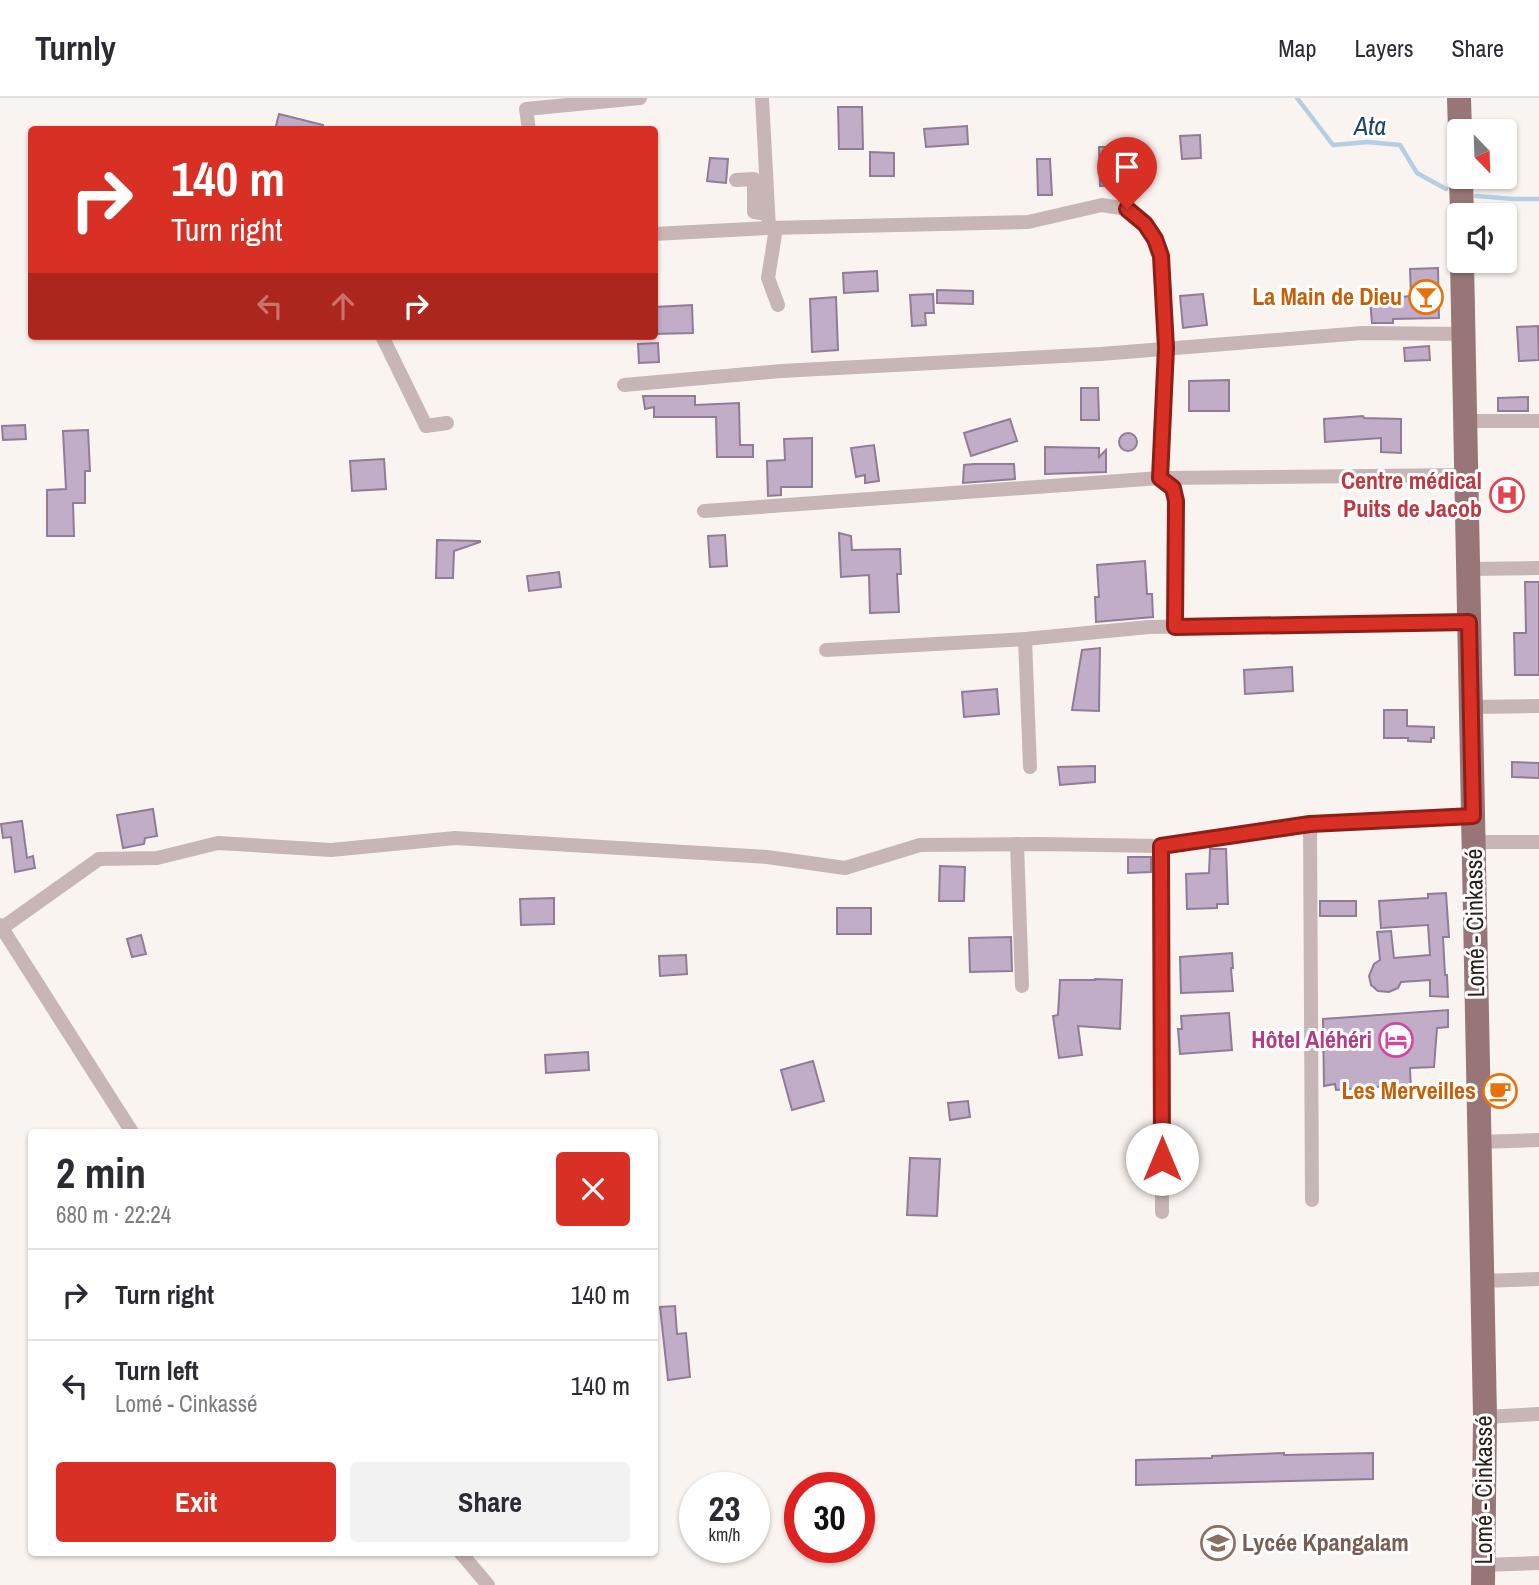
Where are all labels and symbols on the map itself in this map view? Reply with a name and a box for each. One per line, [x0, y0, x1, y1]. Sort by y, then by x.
water label: Ata [1353, 108, 1386, 143]
north arrow [1447, 119, 1517, 189]
pin [1097, 137, 1157, 209]
bar icon: La Main de Dieu [1407, 278, 1445, 316]
place label: La Main de Dieu [1252, 280, 1402, 312]
place label: Centre médical Puits de Jacob [1341, 464, 1482, 524]
hospital icon: Centre médical Puits de Jacob [1488, 476, 1526, 514]
street label: Lomé - Cinkassé [1457, 848, 1491, 998]
hotel icon: Hôtel Aléhéri [1377, 1021, 1415, 1059]
place label: Hôtel Aléhéri [1251, 1023, 1372, 1055]
cafe icon: Les Merveilles [1481, 1072, 1519, 1110]
place label: Les Merveilles [1341, 1074, 1476, 1106]
position arrow [1125, 1122, 1199, 1196]
street label: Lomé - Cinkassé [1467, 1416, 1499, 1564]
speed limit sign: 30 [784, 1472, 875, 1563]
school or university icon: Lycée Kpangalam [1199, 1524, 1237, 1562]
place label: Lycée Kpangalam [1242, 1526, 1409, 1558]

